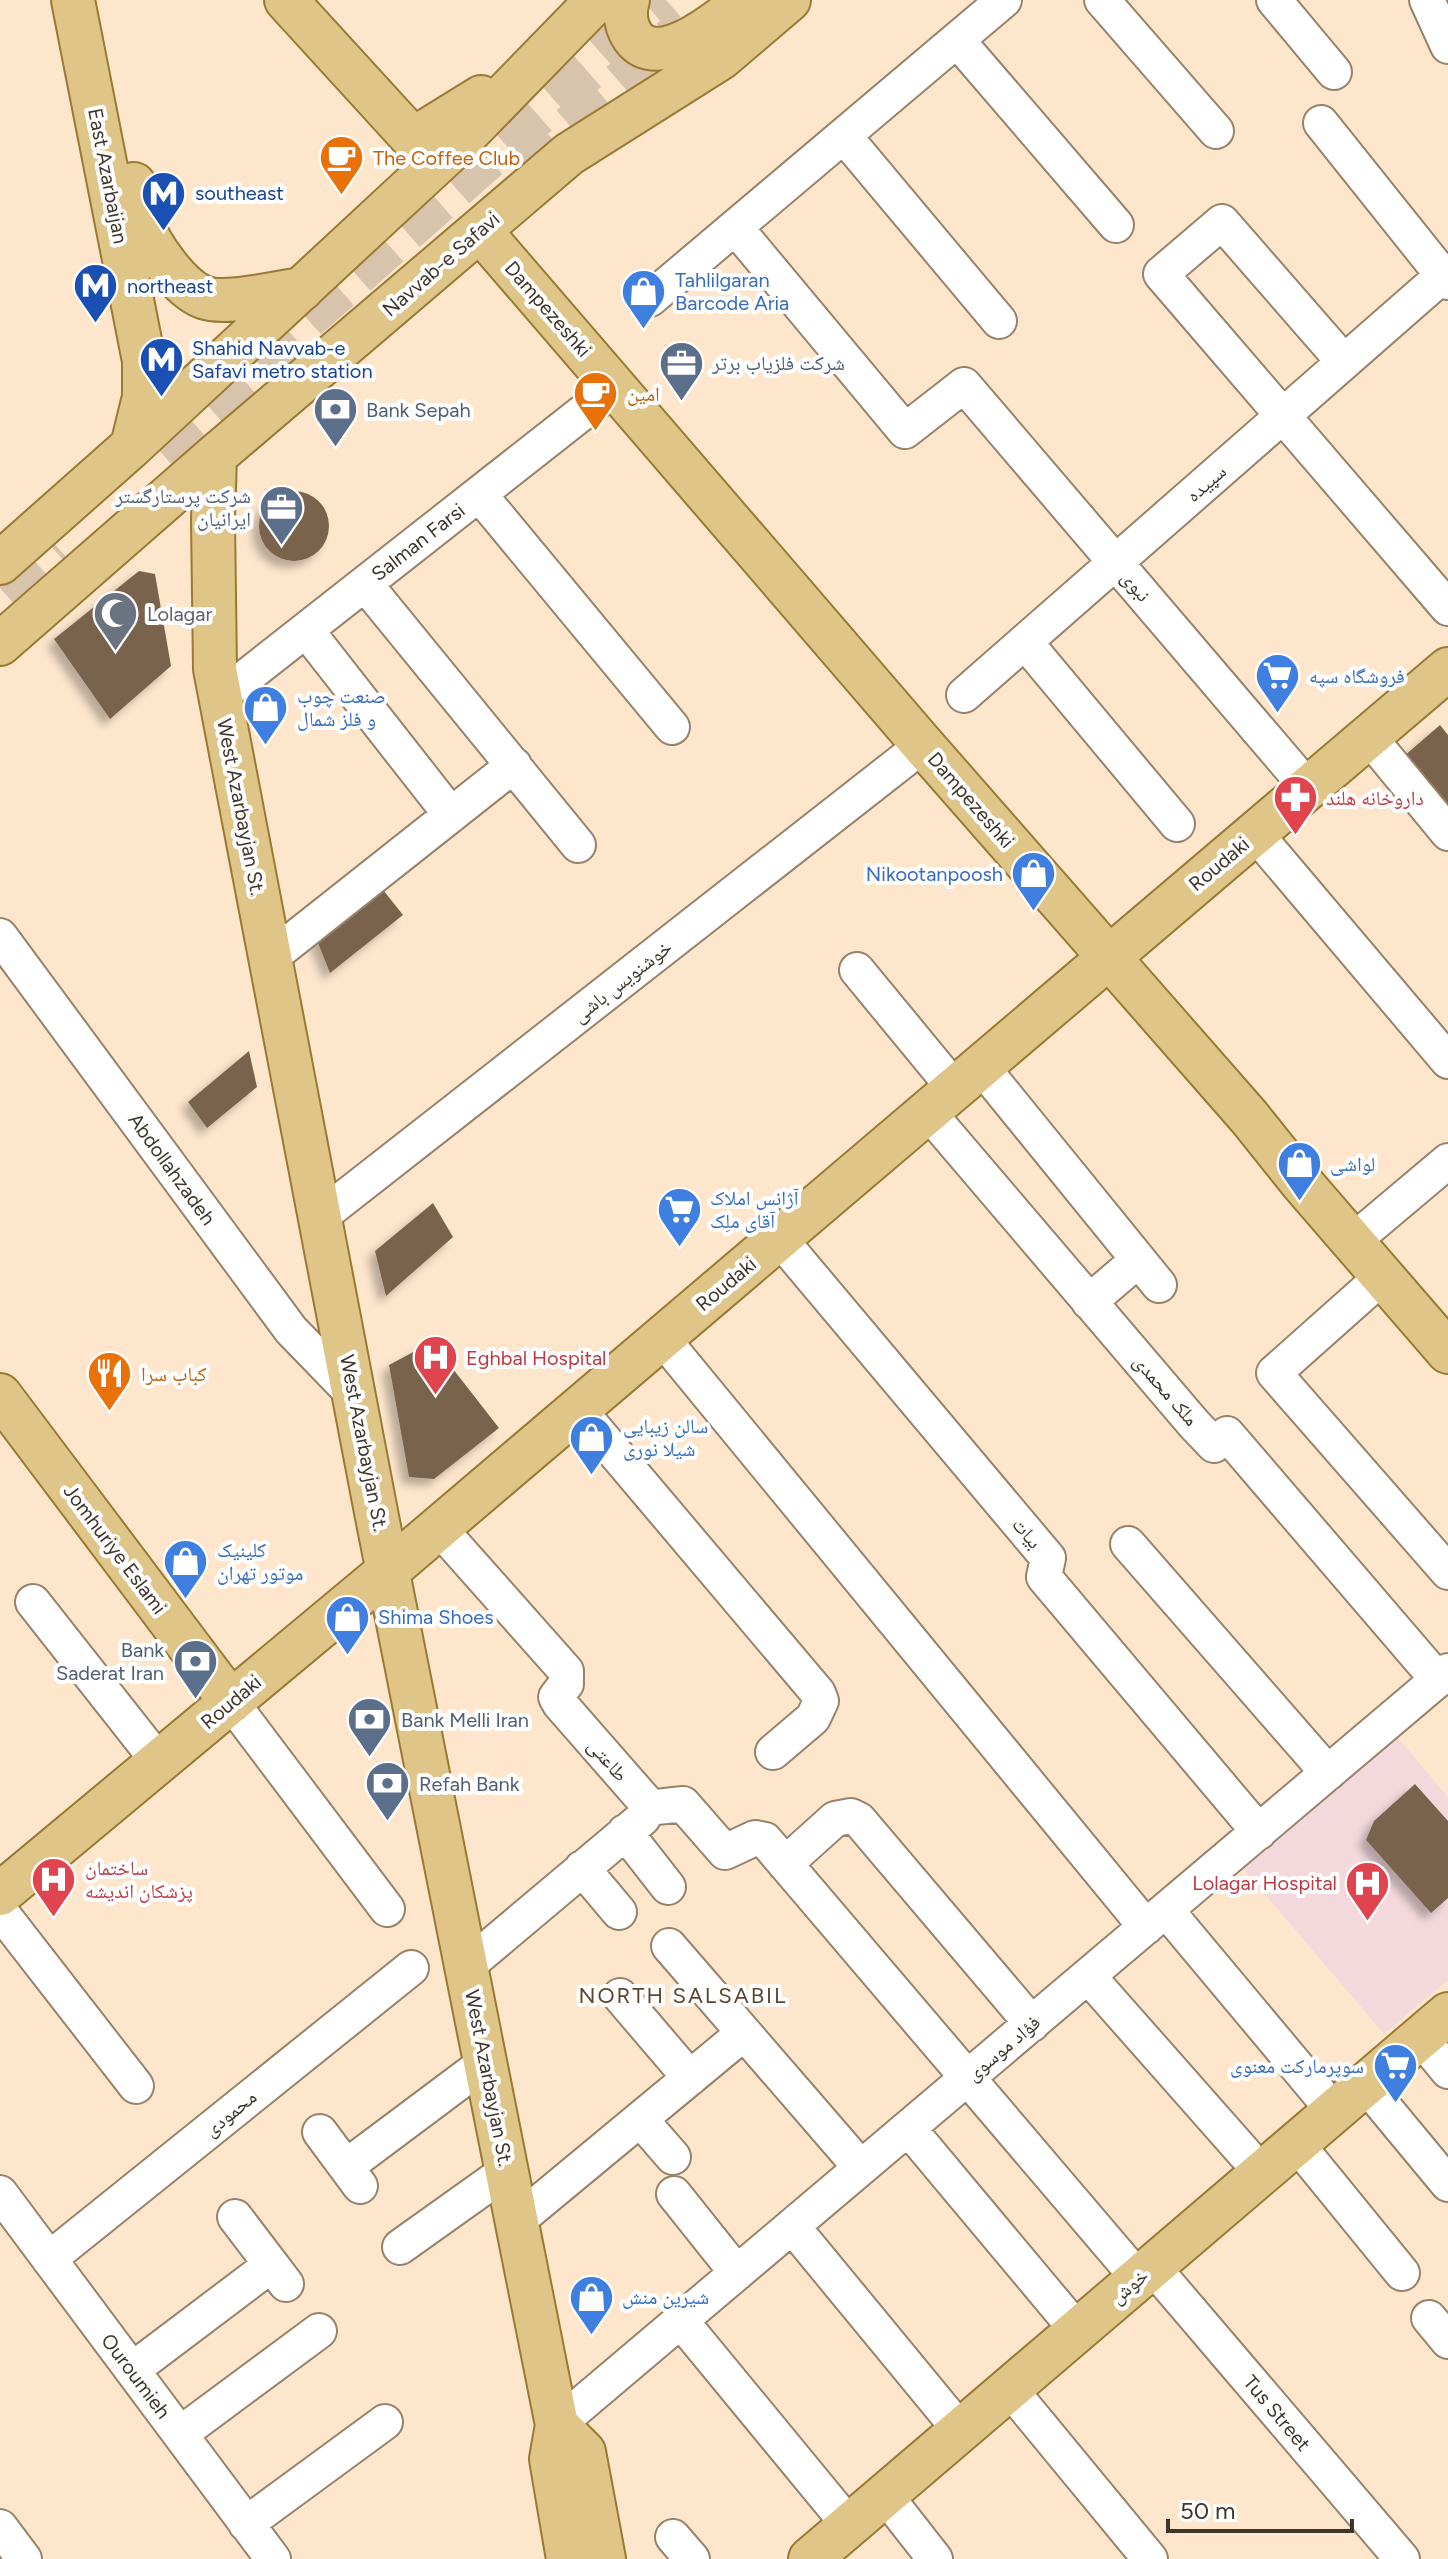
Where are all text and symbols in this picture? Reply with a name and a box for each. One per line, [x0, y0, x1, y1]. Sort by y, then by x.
street label: East Azarbaijan [83, 106, 133, 246]
cafe icon: The Coffee Club [318, 134, 366, 197]
place label: The Coffee Club [373, 146, 520, 170]
metro station icon: southeast [140, 169, 188, 232]
place label: southeast [195, 181, 284, 205]
street label: Navvab-e Safavi [378, 207, 504, 321]
street label: Dampezeshki [500, 256, 596, 362]
metro station icon: northeast [72, 262, 120, 325]
shop icon: Tahlilgaran Barcode Aria [620, 267, 668, 330]
place label: Tahlilgaran Barcode Aria [675, 268, 789, 315]
place label: northeast [127, 274, 213, 298]
metro station icon: Shahid Navvab-e Safavi metro station [137, 336, 185, 399]
place label: Shahid Navvab-e Safavi metro station [192, 336, 373, 383]
office icon: شرکت فلزیاب برتر [657, 339, 705, 402]
place label: شرکت فلزیاب برتر [711, 351, 845, 375]
cafe icon: امین [572, 370, 620, 433]
place label: امین [627, 382, 660, 406]
bank icon: Bank Sepah [311, 386, 359, 449]
place label: Bank Sepah [366, 398, 471, 422]
street label: سپیده [1181, 459, 1231, 507]
place label: شرکت پرستارگستر ایرانیان [114, 484, 251, 531]
office icon: شرکت پرستارگستر ایرانیان [258, 484, 306, 547]
street label: Salman Farsi [367, 498, 469, 586]
street label: نبوی [1116, 566, 1156, 606]
mosque icon: Lolagar [92, 590, 140, 653]
place label: Lolagar [147, 602, 213, 626]
supermarket icon: فروشگاه سپه [1254, 652, 1302, 715]
place label: فروشگاه سپه [1309, 664, 1405, 688]
shop icon: صنعت چوب و فلز شمال [242, 684, 290, 747]
place label: صنعت چوب و فلز شمال [297, 684, 386, 731]
street label: West Azarbayjan St. [212, 717, 270, 897]
street label: Dampezeshki [923, 747, 1019, 853]
pharmacy icon: داروخانه هلند [1271, 774, 1319, 837]
place label: داروخانه هلند [1326, 786, 1424, 810]
street label: Roudaki [1184, 832, 1254, 896]
shop icon: Nikootanpoosh [1010, 850, 1058, 913]
place label: Nikootanpoosh [866, 862, 1003, 886]
street label: خوشنویس باشی [567, 934, 677, 1027]
street label: Abdollahzadeh [123, 1108, 221, 1230]
shop icon: لواشی [1275, 1140, 1323, 1203]
place label: لواشی [1330, 1152, 1375, 1176]
supermarket icon: آژانس املاک آقای ملِک [655, 1185, 703, 1248]
place label: آژانس املاک آقای ملِک [710, 1186, 799, 1233]
street label: Roudaki [691, 1252, 761, 1316]
hospital icon: Eghbal Hospital [411, 1334, 459, 1397]
place label: Eghbal Hospital [466, 1346, 607, 1370]
street label: ملک محمدی [1128, 1349, 1204, 1431]
restaurant icon: کباب سرا [86, 1350, 134, 1413]
street label: West Azarbayjan St. [335, 1353, 393, 1533]
place label: کباب سرا [141, 1362, 207, 1386]
shop icon: سالن زیبایی شیلا نوری [568, 1413, 616, 1476]
place label: سالن زیبایی شیلا نوری [623, 1414, 708, 1461]
street label: Jomhuriye Eslami [58, 1479, 172, 1619]
street label: بیات [1007, 1513, 1047, 1553]
shop icon: کلینیک موتور تهران [162, 1538, 210, 1601]
place label: کلینیک موتور تهران [217, 1538, 303, 1585]
shop icon: Shima Shoes [323, 1593, 371, 1656]
place label: Shima Shoes [378, 1605, 494, 1629]
bank icon: Bank Saderat Iran [171, 1637, 219, 1700]
place label: Bank Saderat Iran [56, 1638, 164, 1685]
street label: Roudaki [196, 1670, 266, 1734]
bank icon: Bank Melli Iran [346, 1696, 394, 1759]
place label: Bank Melli Iran [401, 1708, 529, 1732]
street label: طاعتی [583, 1734, 633, 1786]
bank icon: Refah Bank [364, 1760, 412, 1823]
place label: Refah Bank [419, 1772, 520, 1796]
hospital icon: ساختمان پزشکان اندیشه [30, 1855, 78, 1918]
place label: ساختمان پزشکان اندیشه [85, 1856, 193, 1903]
hospital icon: Lolagar Hospital [1344, 1859, 1392, 1922]
place label: Lolagar Hospital [1192, 1871, 1337, 1895]
district label: NORTH SALSABIL [579, 1982, 788, 2009]
street label: West Azarbayjan St. [460, 1988, 518, 2168]
street label: فؤاد موسوی [961, 2010, 1045, 2086]
supermarket icon: سوپرمارکت معنوی [1371, 2042, 1419, 2105]
place label: سوپرمارکت معنوی [1230, 2054, 1364, 2078]
street label: محمودی [199, 2085, 261, 2141]
street label: خوش [1105, 2263, 1153, 2309]
shop icon: شیرین منش [567, 2273, 615, 2336]
place label: شیرین منش [622, 2285, 709, 2309]
street label: Ouroumieh [96, 2329, 176, 2423]
street label: Tus Street [1238, 2370, 1316, 2456]
scale bar [1168, 2483, 1352, 2533]
text: 50 m [1180, 2496, 1236, 2525]

